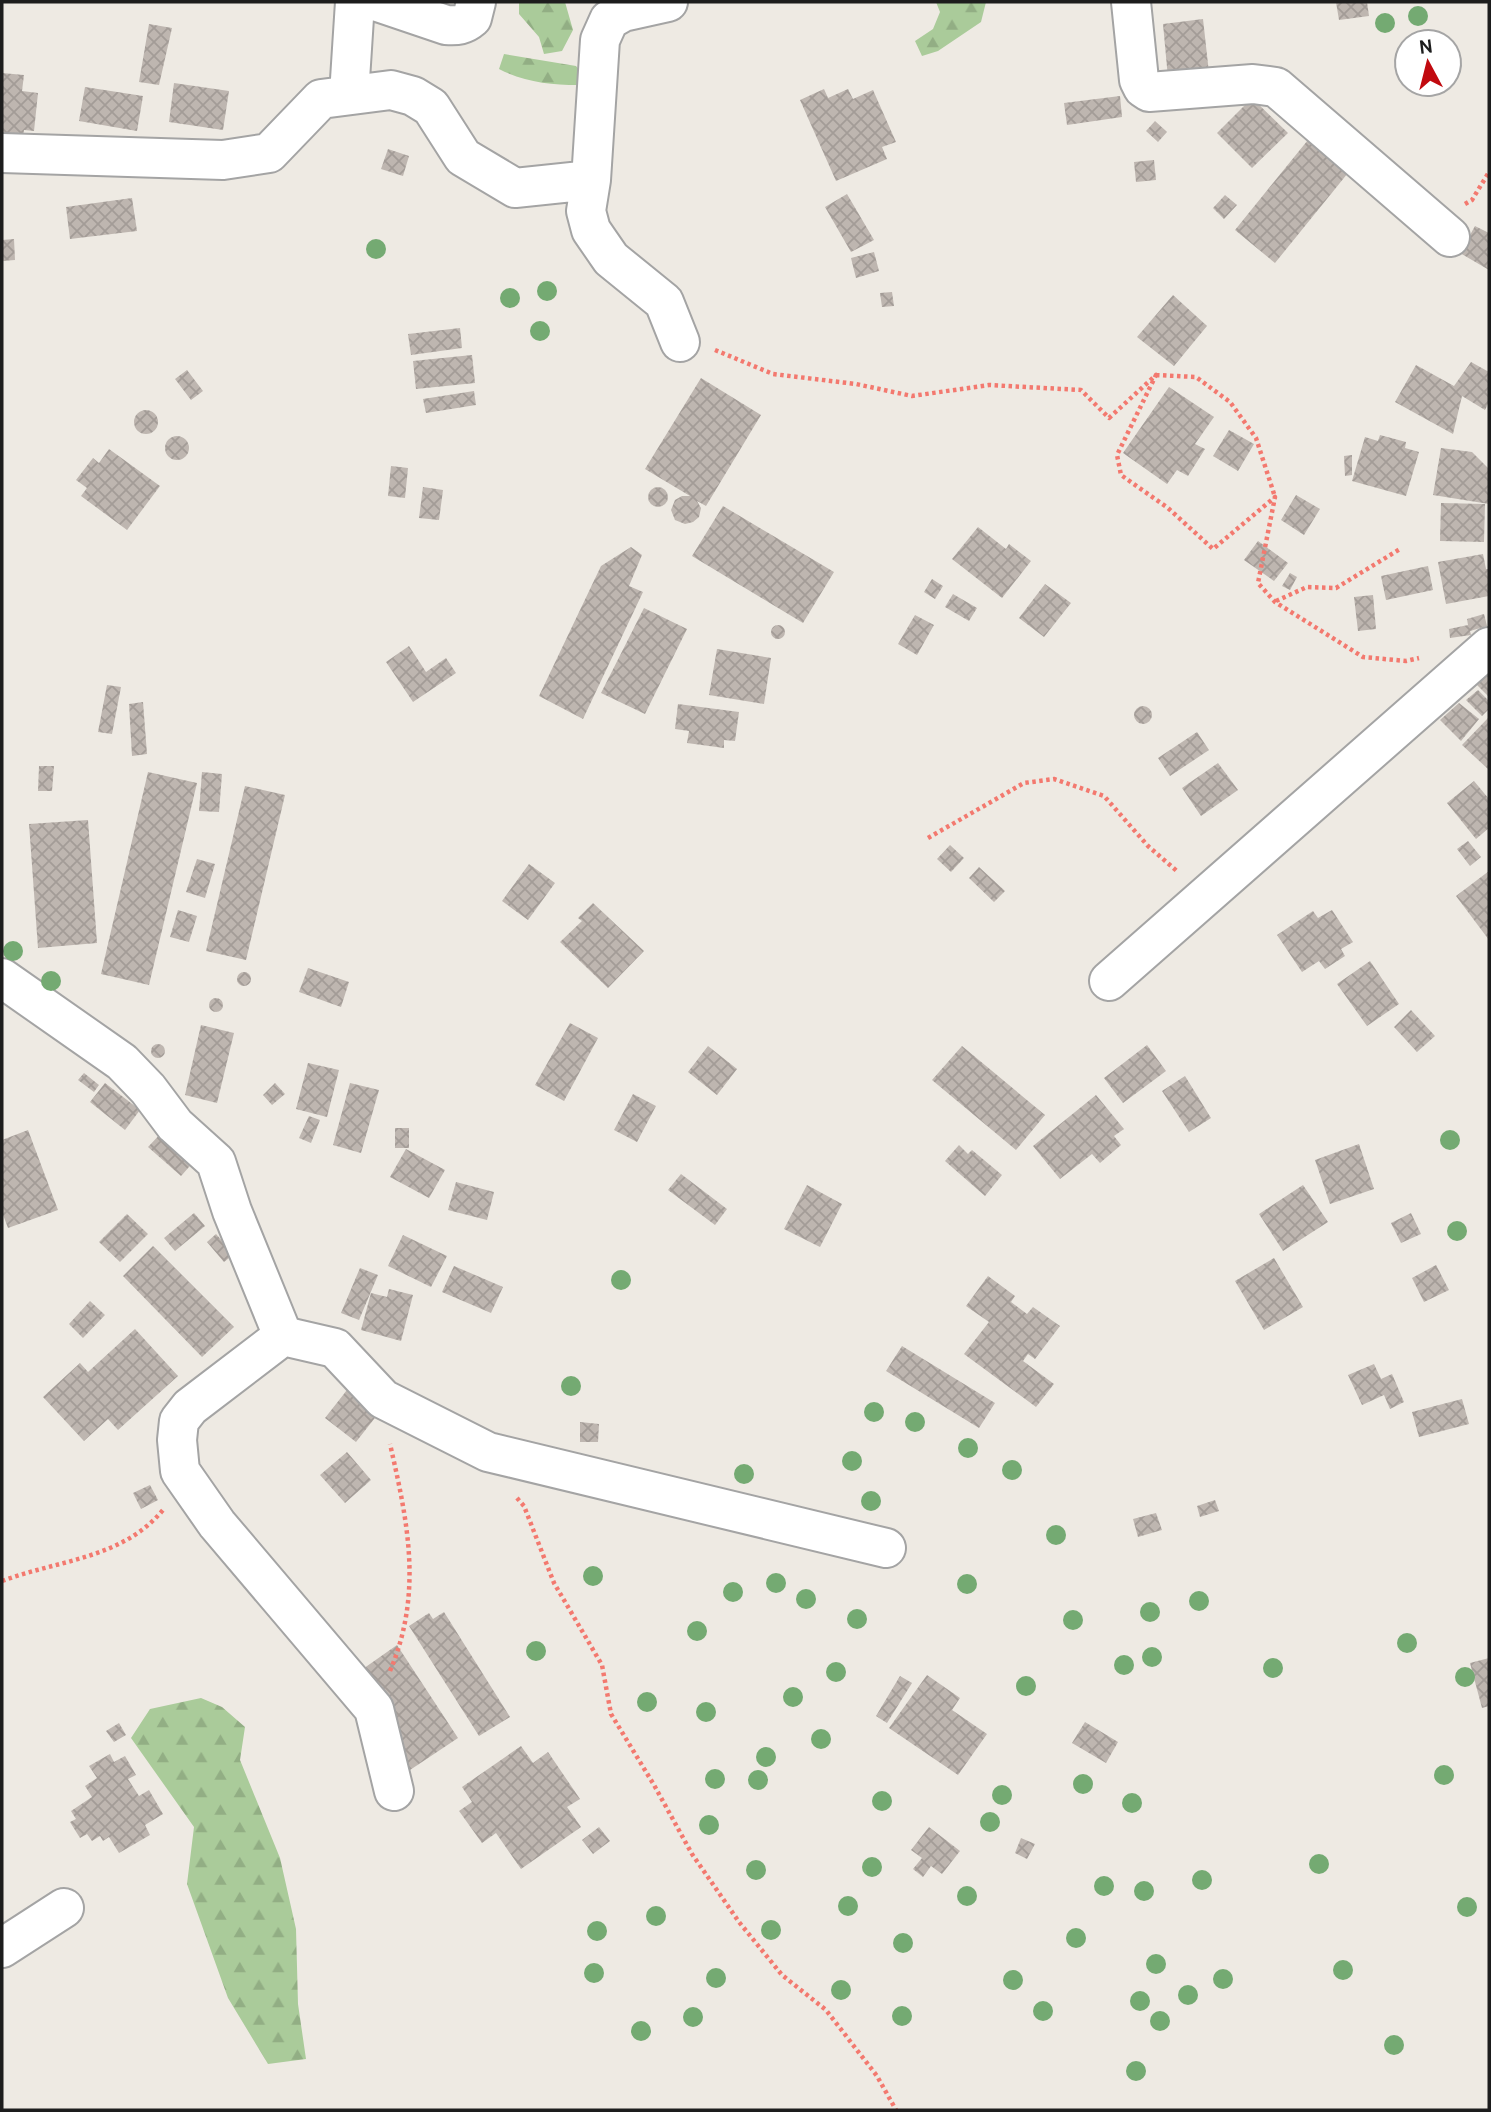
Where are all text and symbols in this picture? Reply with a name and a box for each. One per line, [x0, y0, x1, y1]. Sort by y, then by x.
north arrow [1393, 28, 1463, 98]
text: N [1418, 34, 1434, 59]

